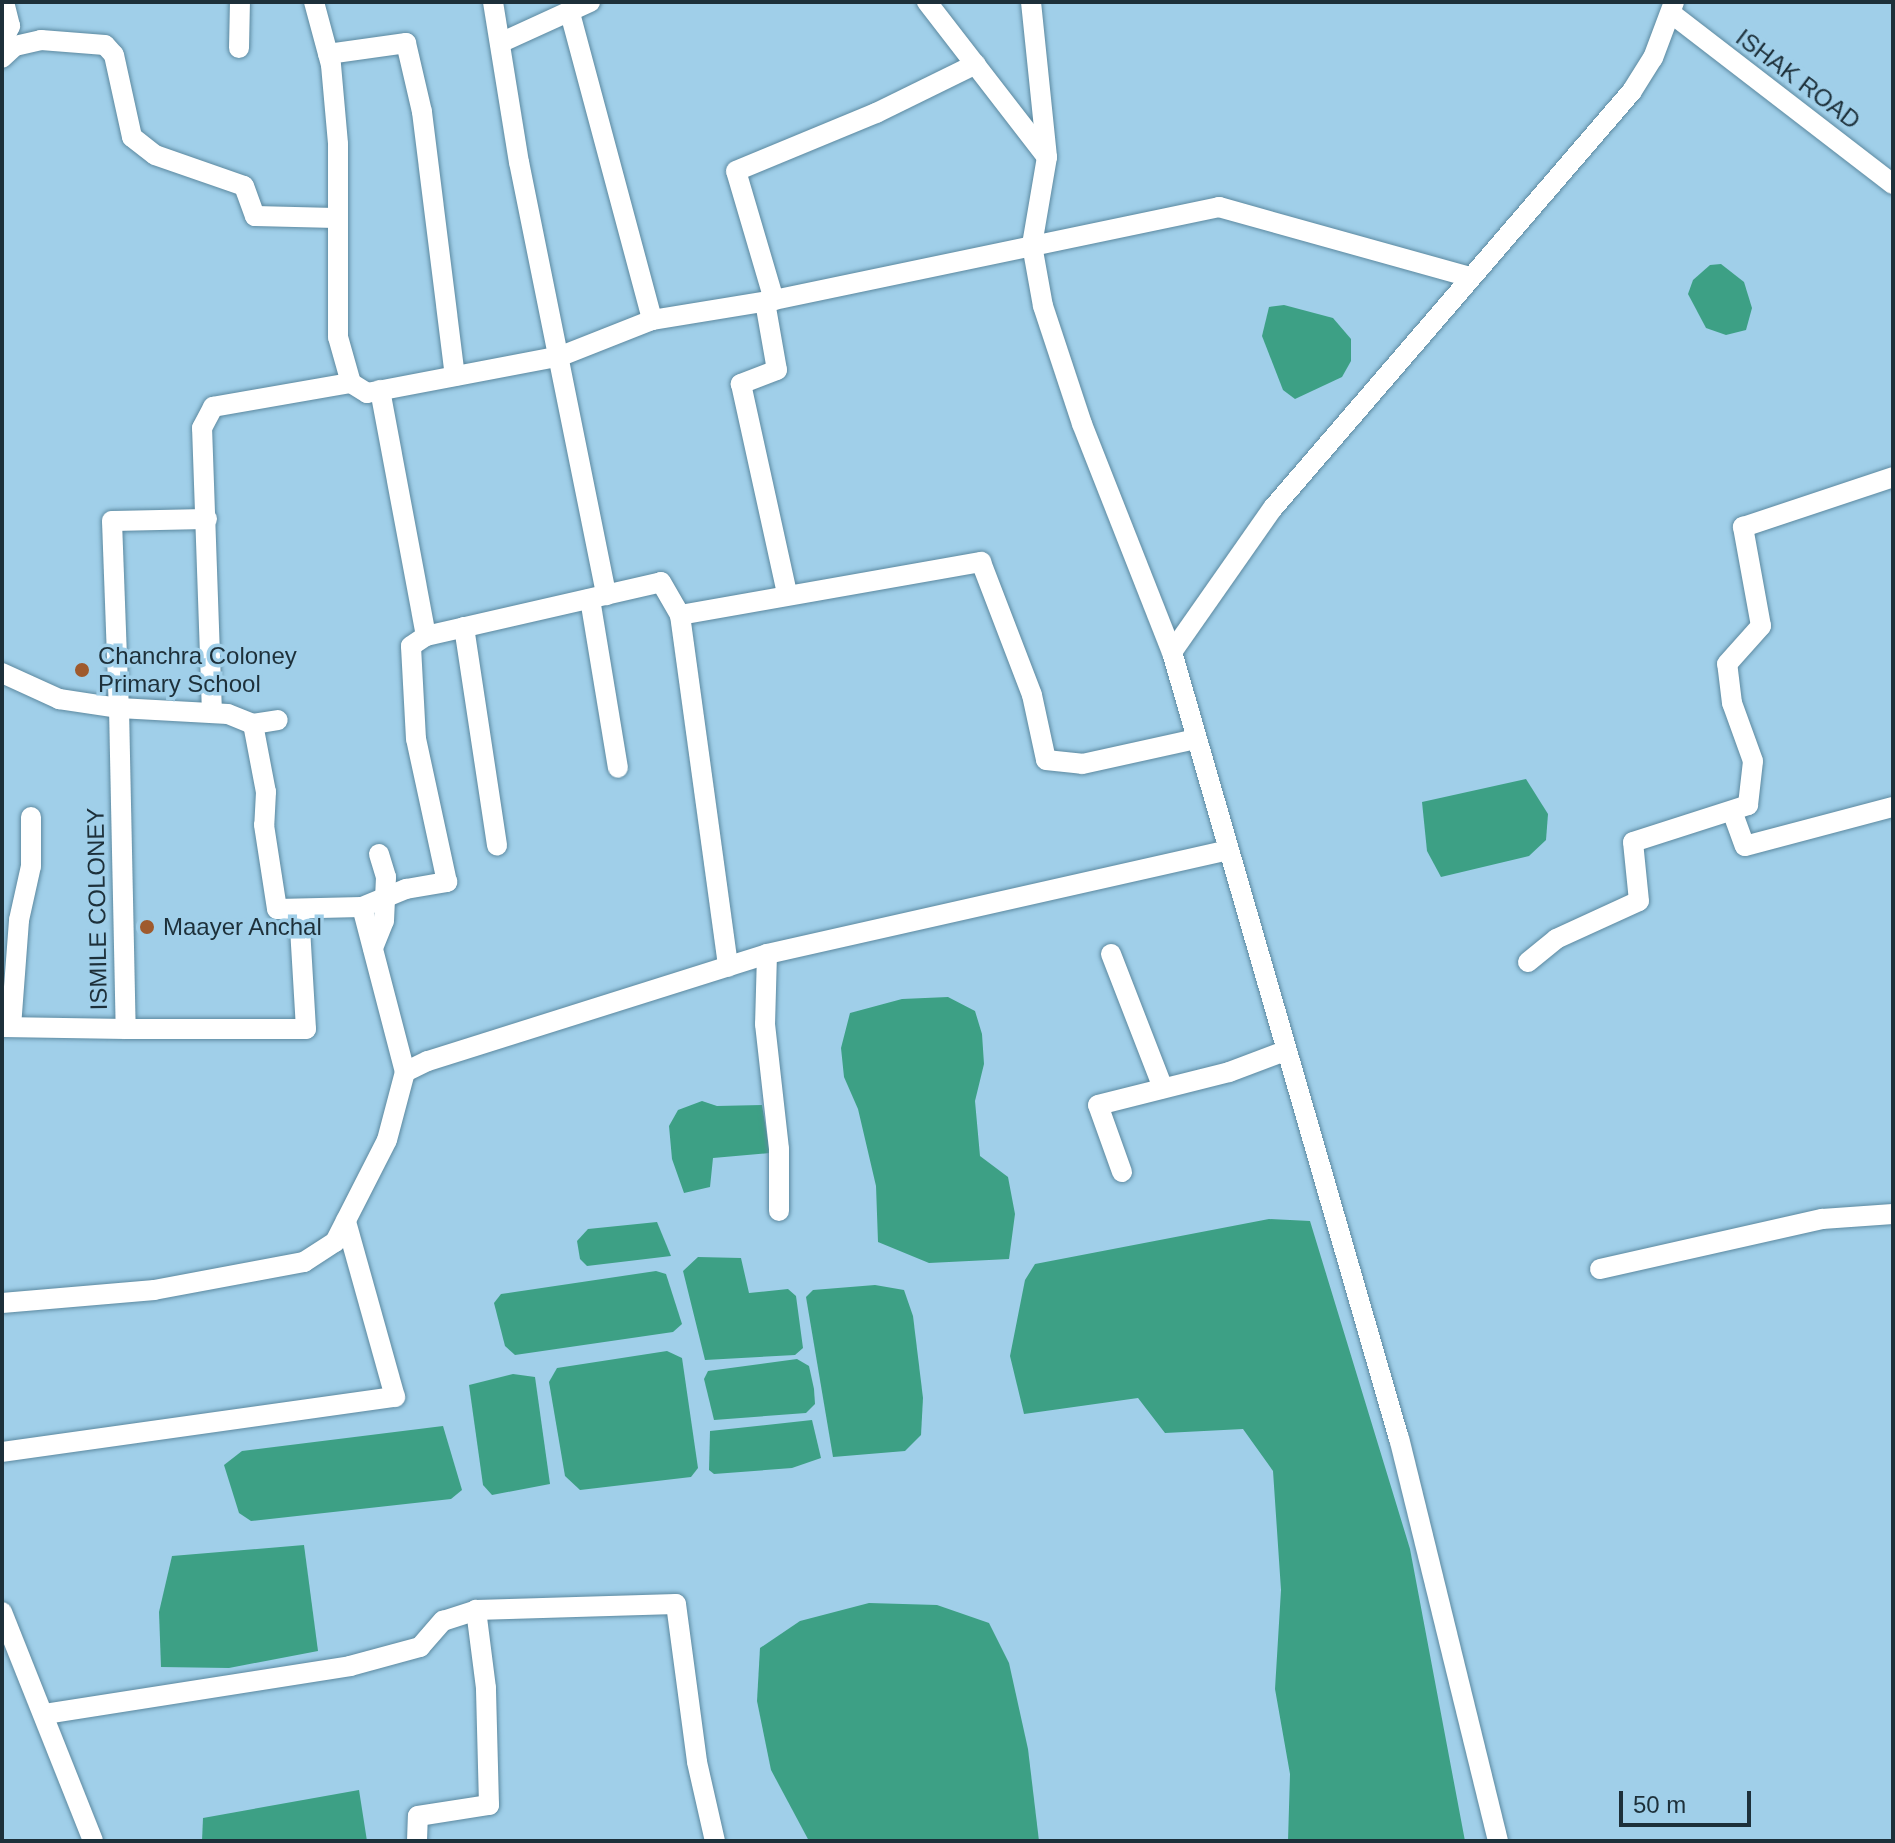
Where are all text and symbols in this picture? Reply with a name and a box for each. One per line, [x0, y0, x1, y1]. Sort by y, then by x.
street label: ISHAK ROAD [1730, 23, 1866, 135]
place label: Chanchra Coloney Primary School [98, 642, 297, 698]
marker: Chanchra Coloney Primary School [73, 661, 91, 679]
street label: ISMILE COLONEY [81, 807, 113, 1011]
place label: Maayer Anchal [163, 913, 323, 941]
marker: Maayer Anchal [138, 918, 156, 936]
scale bar [1623, 1775, 1755, 1825]
text: 50 m [1633, 1791, 1686, 1818]

